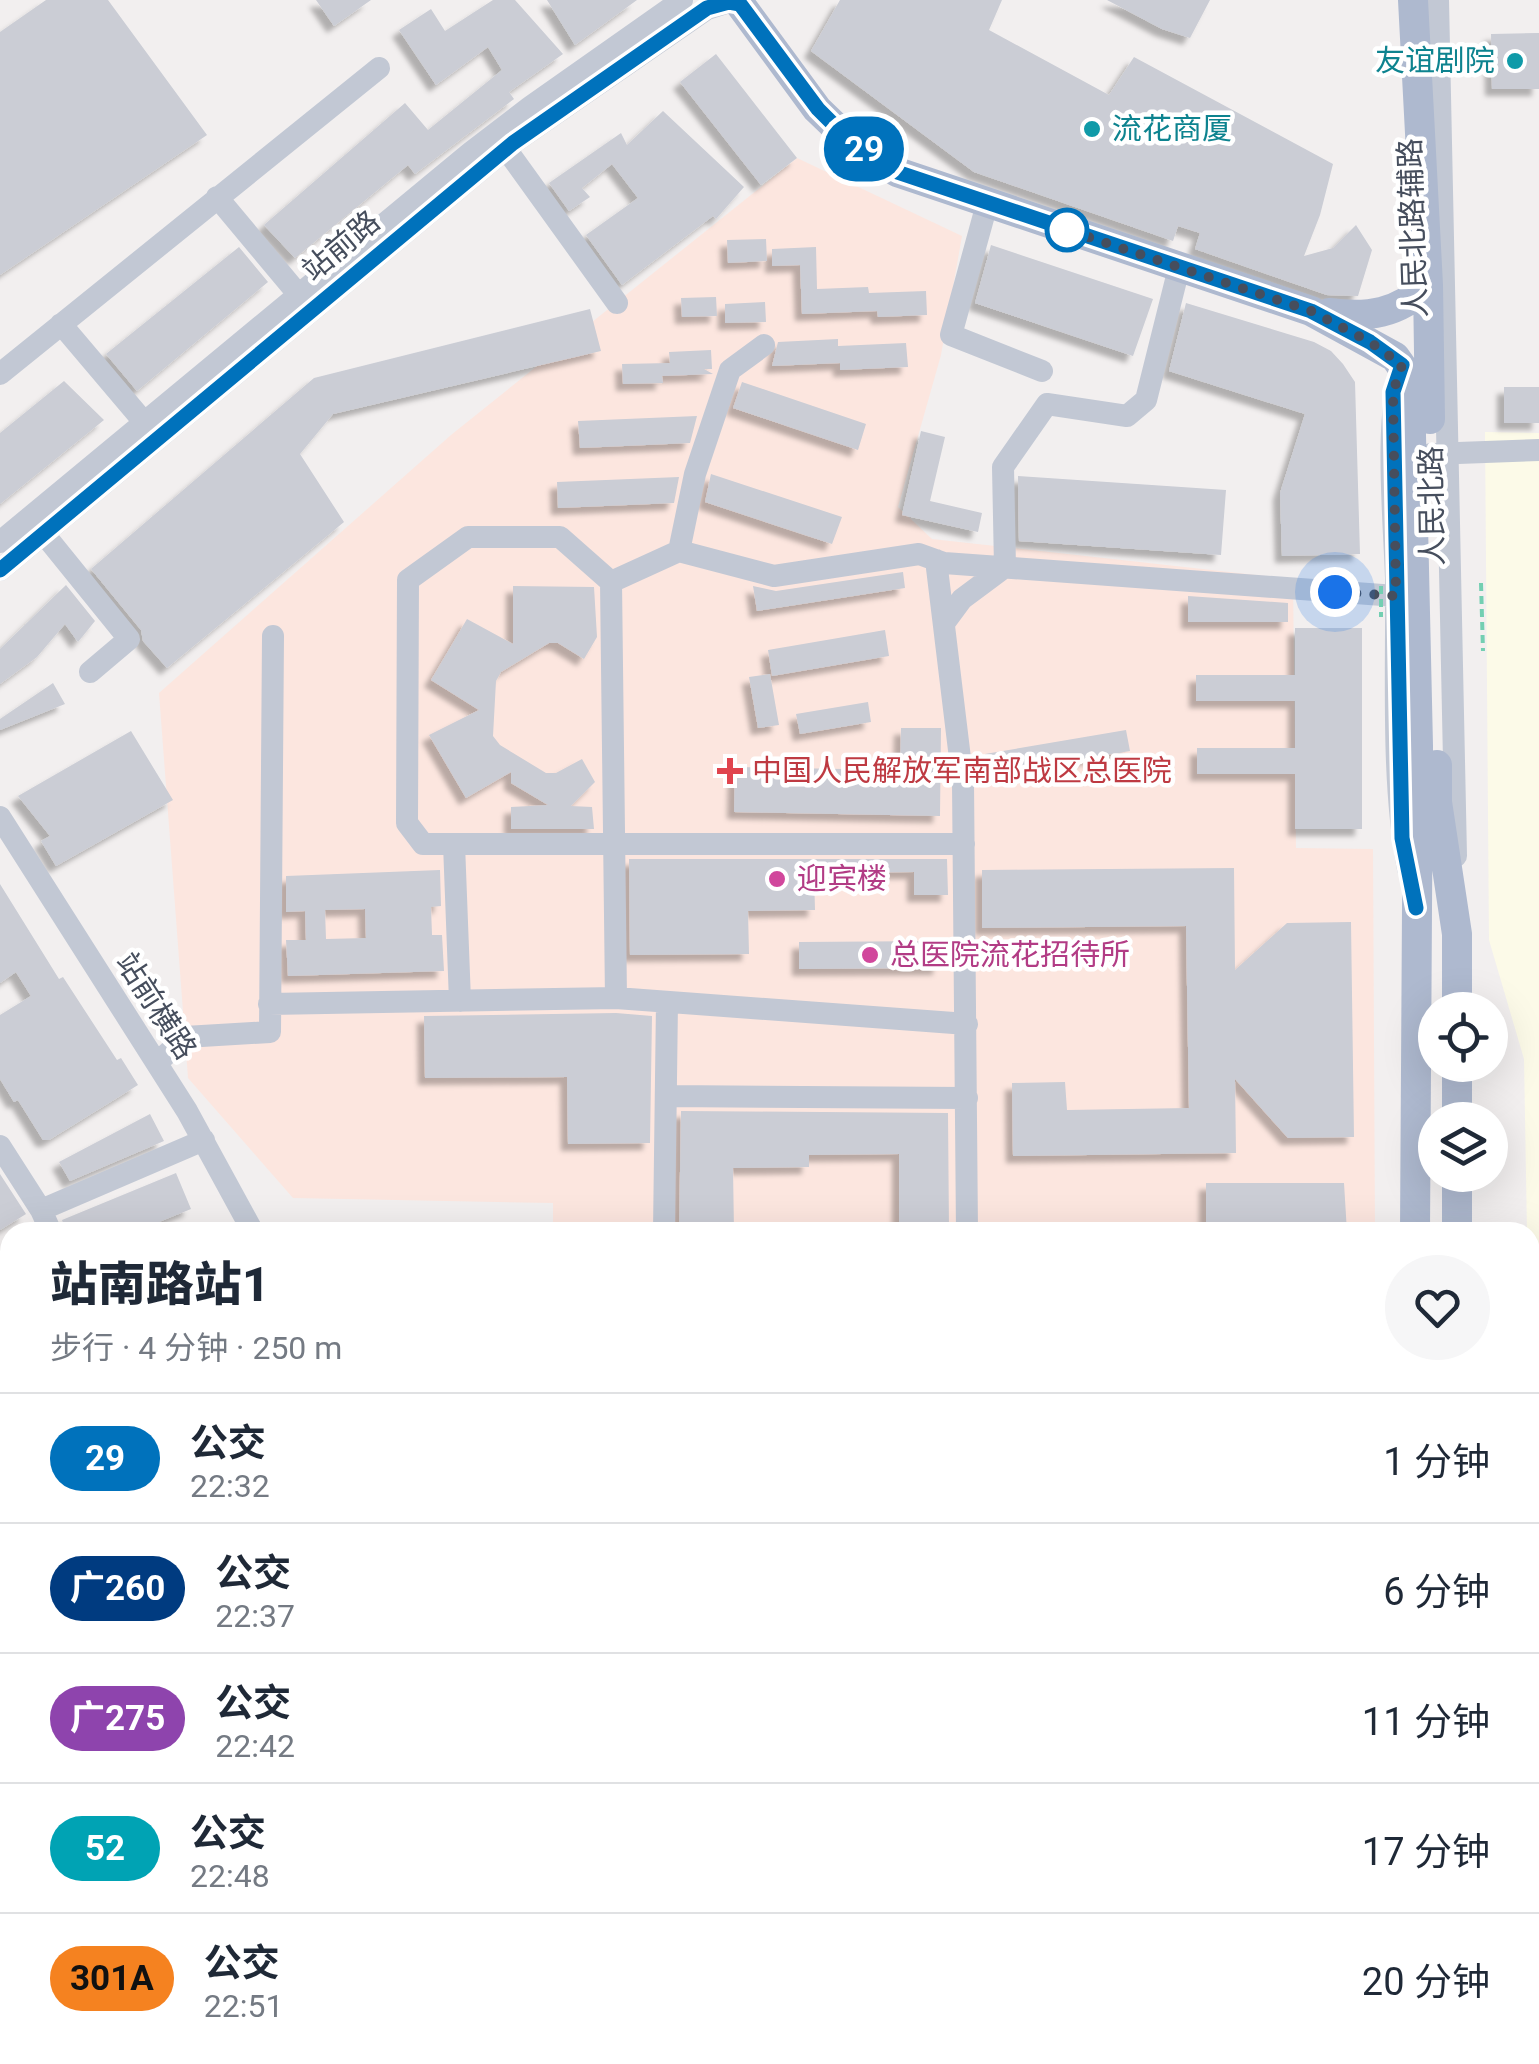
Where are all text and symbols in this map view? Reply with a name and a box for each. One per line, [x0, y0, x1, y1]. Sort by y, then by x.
place label: 友谊剧院 [1375, 43, 1495, 78]
marker: 友谊剧院 [1504, 50, 1526, 72]
place label: 流花商厦 [1112, 111, 1232, 146]
line badge: 29 [819, 116, 909, 182]
marker: 流花商厦 [1081, 118, 1103, 140]
text: 29 [844, 129, 884, 170]
street label: 人民北路辅路 [1392, 137, 1433, 319]
street label: 站前路 [295, 203, 386, 288]
unlabelled marker [1046, 209, 1088, 251]
street label: 人民北路 [1413, 446, 1450, 566]
your location [1310, 567, 1360, 617]
place label: 中国人民解放军南部战区总医院 [752, 753, 1172, 788]
marker: 中国人民解放军南部战区总医院 [717, 758, 743, 784]
place label: 迎宾楼 [797, 861, 887, 896]
marker: 迎宾楼 [766, 868, 788, 890]
place label: 总医院流花招待所 [890, 937, 1130, 972]
marker: 总医院流花招待所 [859, 944, 881, 966]
street label: 站前横路 [109, 946, 204, 1066]
map controls [1418, 992, 1508, 1192]
button: locate [1418, 992, 1508, 1082]
button: layers [1418, 1102, 1508, 1192]
button: heart [1385, 1255, 1490, 1360]
text: 站南路站1 [50, 1256, 270, 1313]
text: 步行 · 4 分钟 · 250 m [50, 1329, 342, 1367]
text: 公交 [190, 1421, 266, 1465]
text: 29 [85, 1438, 125, 1479]
text: 1 分钟 [1383, 1440, 1490, 1484]
text: 22:32 [190, 1467, 270, 1505]
text: 公交 [215, 1551, 291, 1595]
text: 广260 [70, 1568, 165, 1609]
text: 6 分钟 [1383, 1570, 1490, 1614]
text: 22:37 [215, 1597, 295, 1635]
text: 公交 [215, 1681, 291, 1725]
text: 广275 [70, 1698, 165, 1739]
text: 11 分钟 [1362, 1700, 1490, 1744]
text: 22:42 [215, 1727, 295, 1765]
text: 公交 [190, 1811, 266, 1855]
text: 52 [85, 1828, 125, 1869]
text: 17 分钟 [1362, 1830, 1490, 1874]
text: 22:48 [190, 1857, 270, 1895]
text: 公交 [204, 1941, 280, 1985]
text: 301A [70, 1958, 154, 1999]
text: 20 分钟 [1362, 1960, 1490, 2004]
text: 22:51 [204, 1987, 283, 2025]

